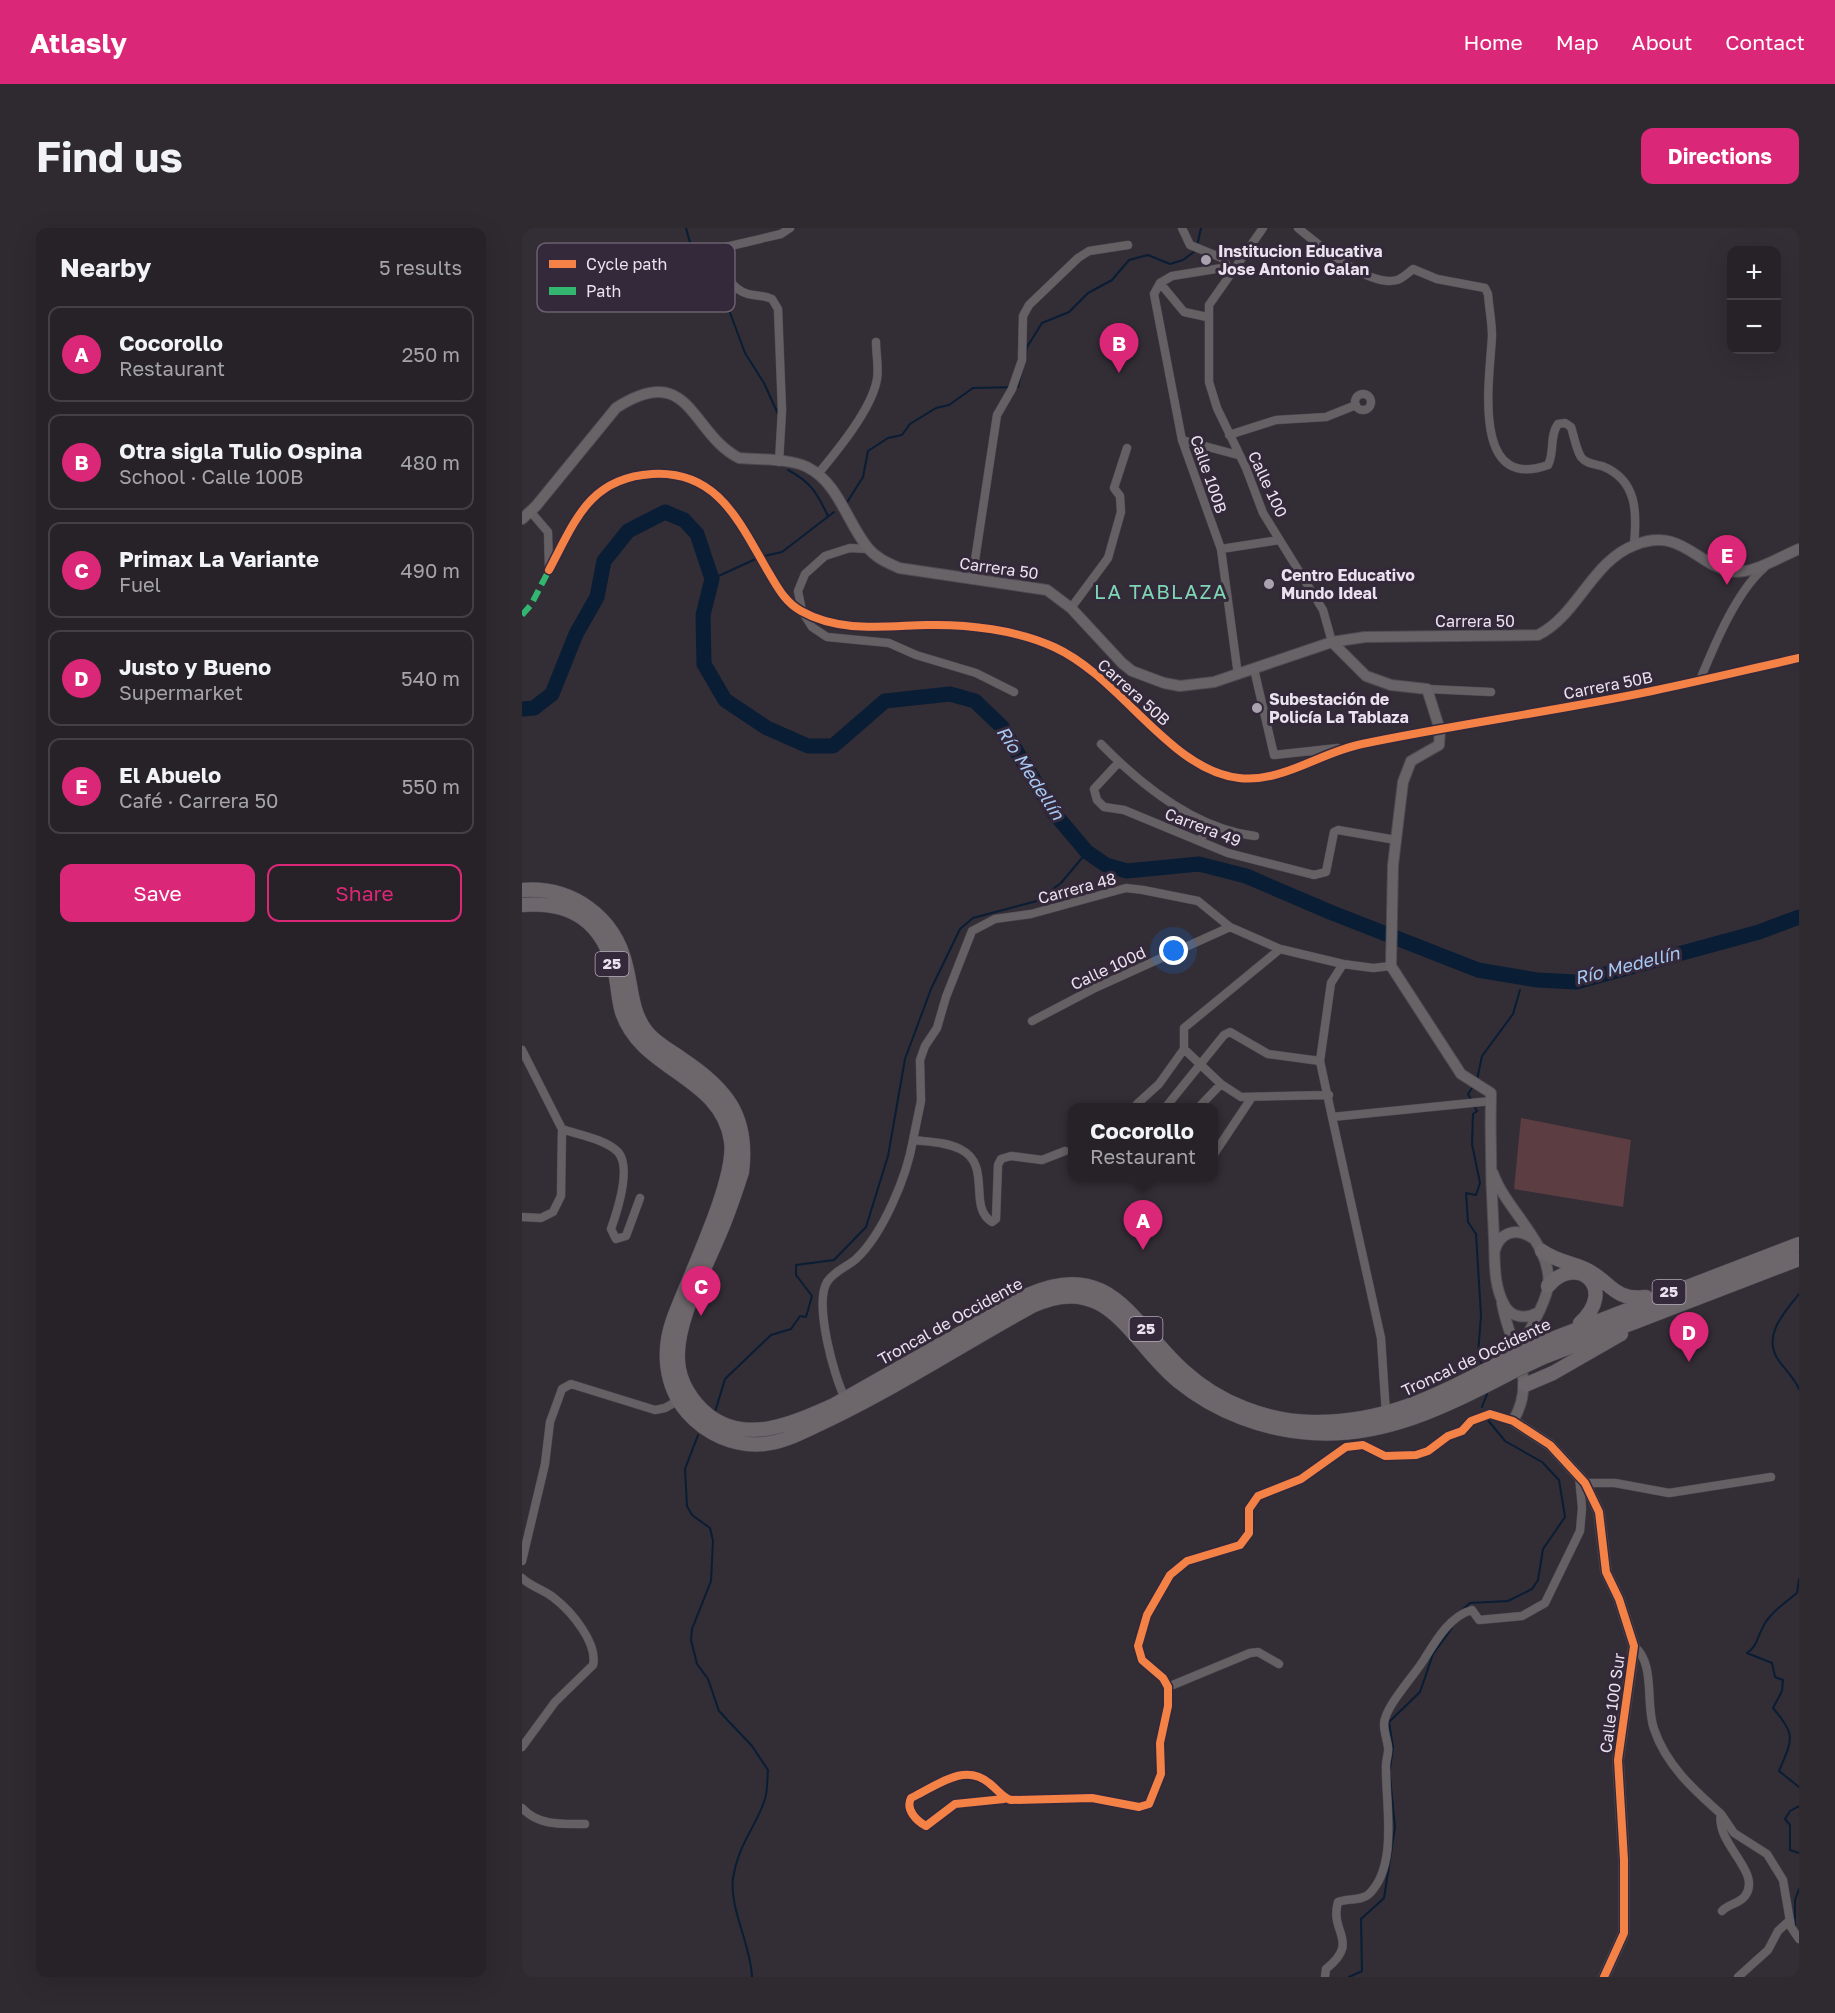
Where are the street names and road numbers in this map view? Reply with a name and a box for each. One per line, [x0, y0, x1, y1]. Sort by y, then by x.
street label: Calle 100B [1186, 432, 1232, 516]
street label: Calle 100 [1244, 448, 1292, 520]
street label: Carrera 50 [958, 553, 1040, 583]
street label: Carrera 50 [1435, 611, 1515, 631]
street label: Carrera 50B [1094, 654, 1174, 730]
street label: Carrera 50B [1562, 667, 1654, 703]
street label: Carrera 49 [1162, 803, 1244, 851]
street label: Carrera 48 [1036, 868, 1118, 908]
street label: Calle 100d [1067, 942, 1149, 994]
road number: 25 [596, 952, 628, 976]
street label: Troncal de Occidente [874, 1273, 1026, 1369]
road number: 25 [1652, 1280, 1686, 1304]
street label: Troncal de Occidente [1398, 1314, 1554, 1400]
road number: 25 [1130, 1317, 1162, 1341]
street label: Calle 100 Sur [1595, 1652, 1629, 1754]

